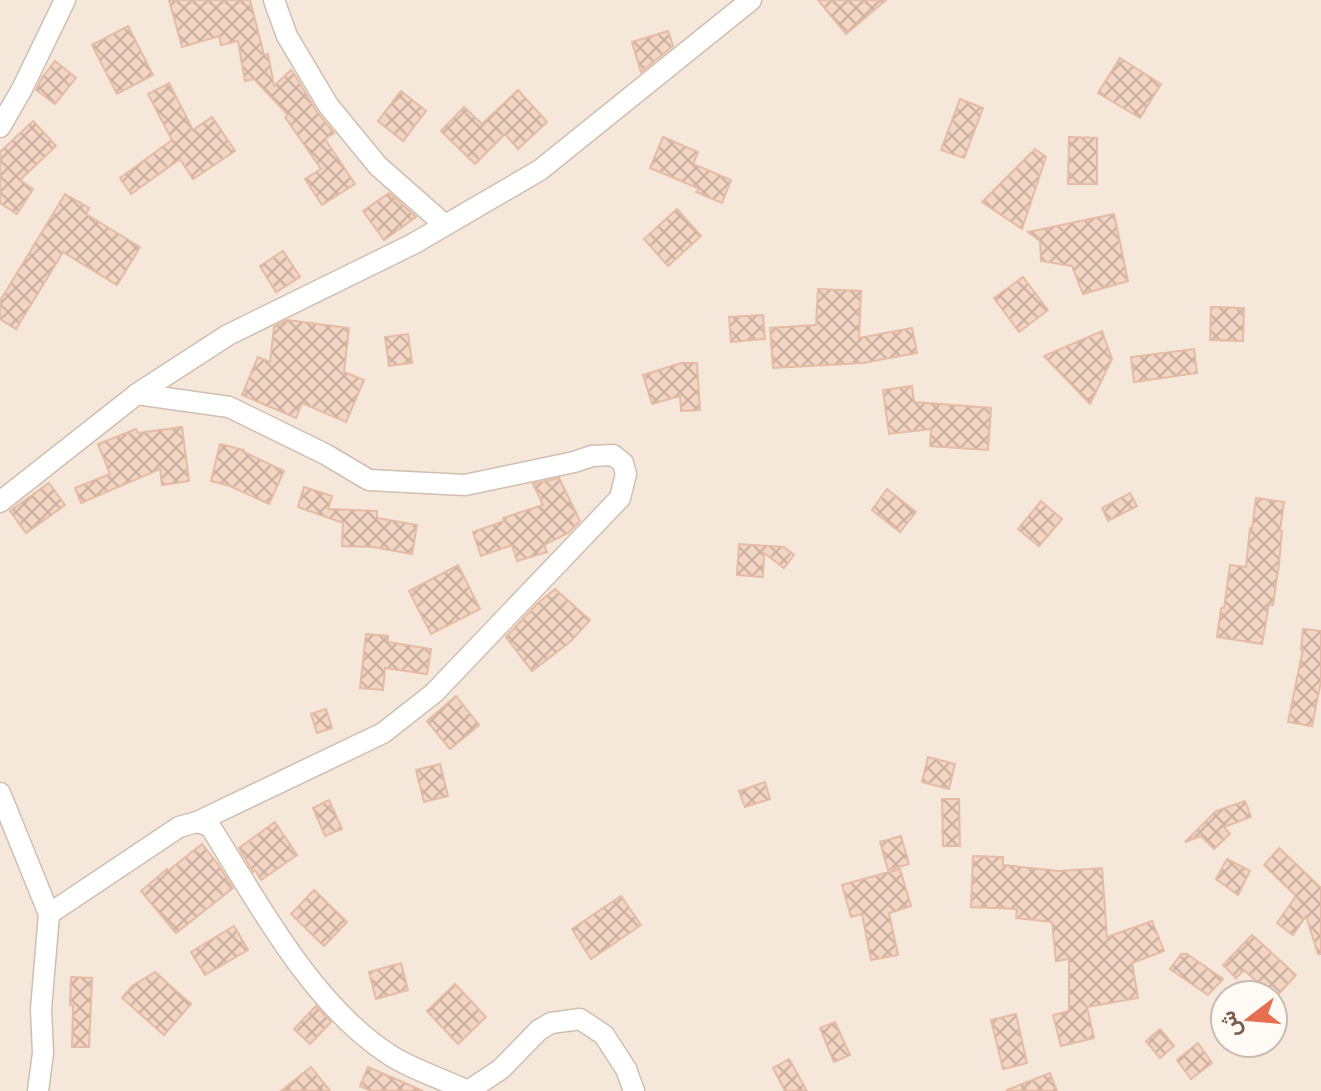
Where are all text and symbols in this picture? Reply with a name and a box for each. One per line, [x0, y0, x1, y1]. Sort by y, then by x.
north arrow [1209, 979, 1289, 1059]
text: ش [1216, 1007, 1249, 1040]

